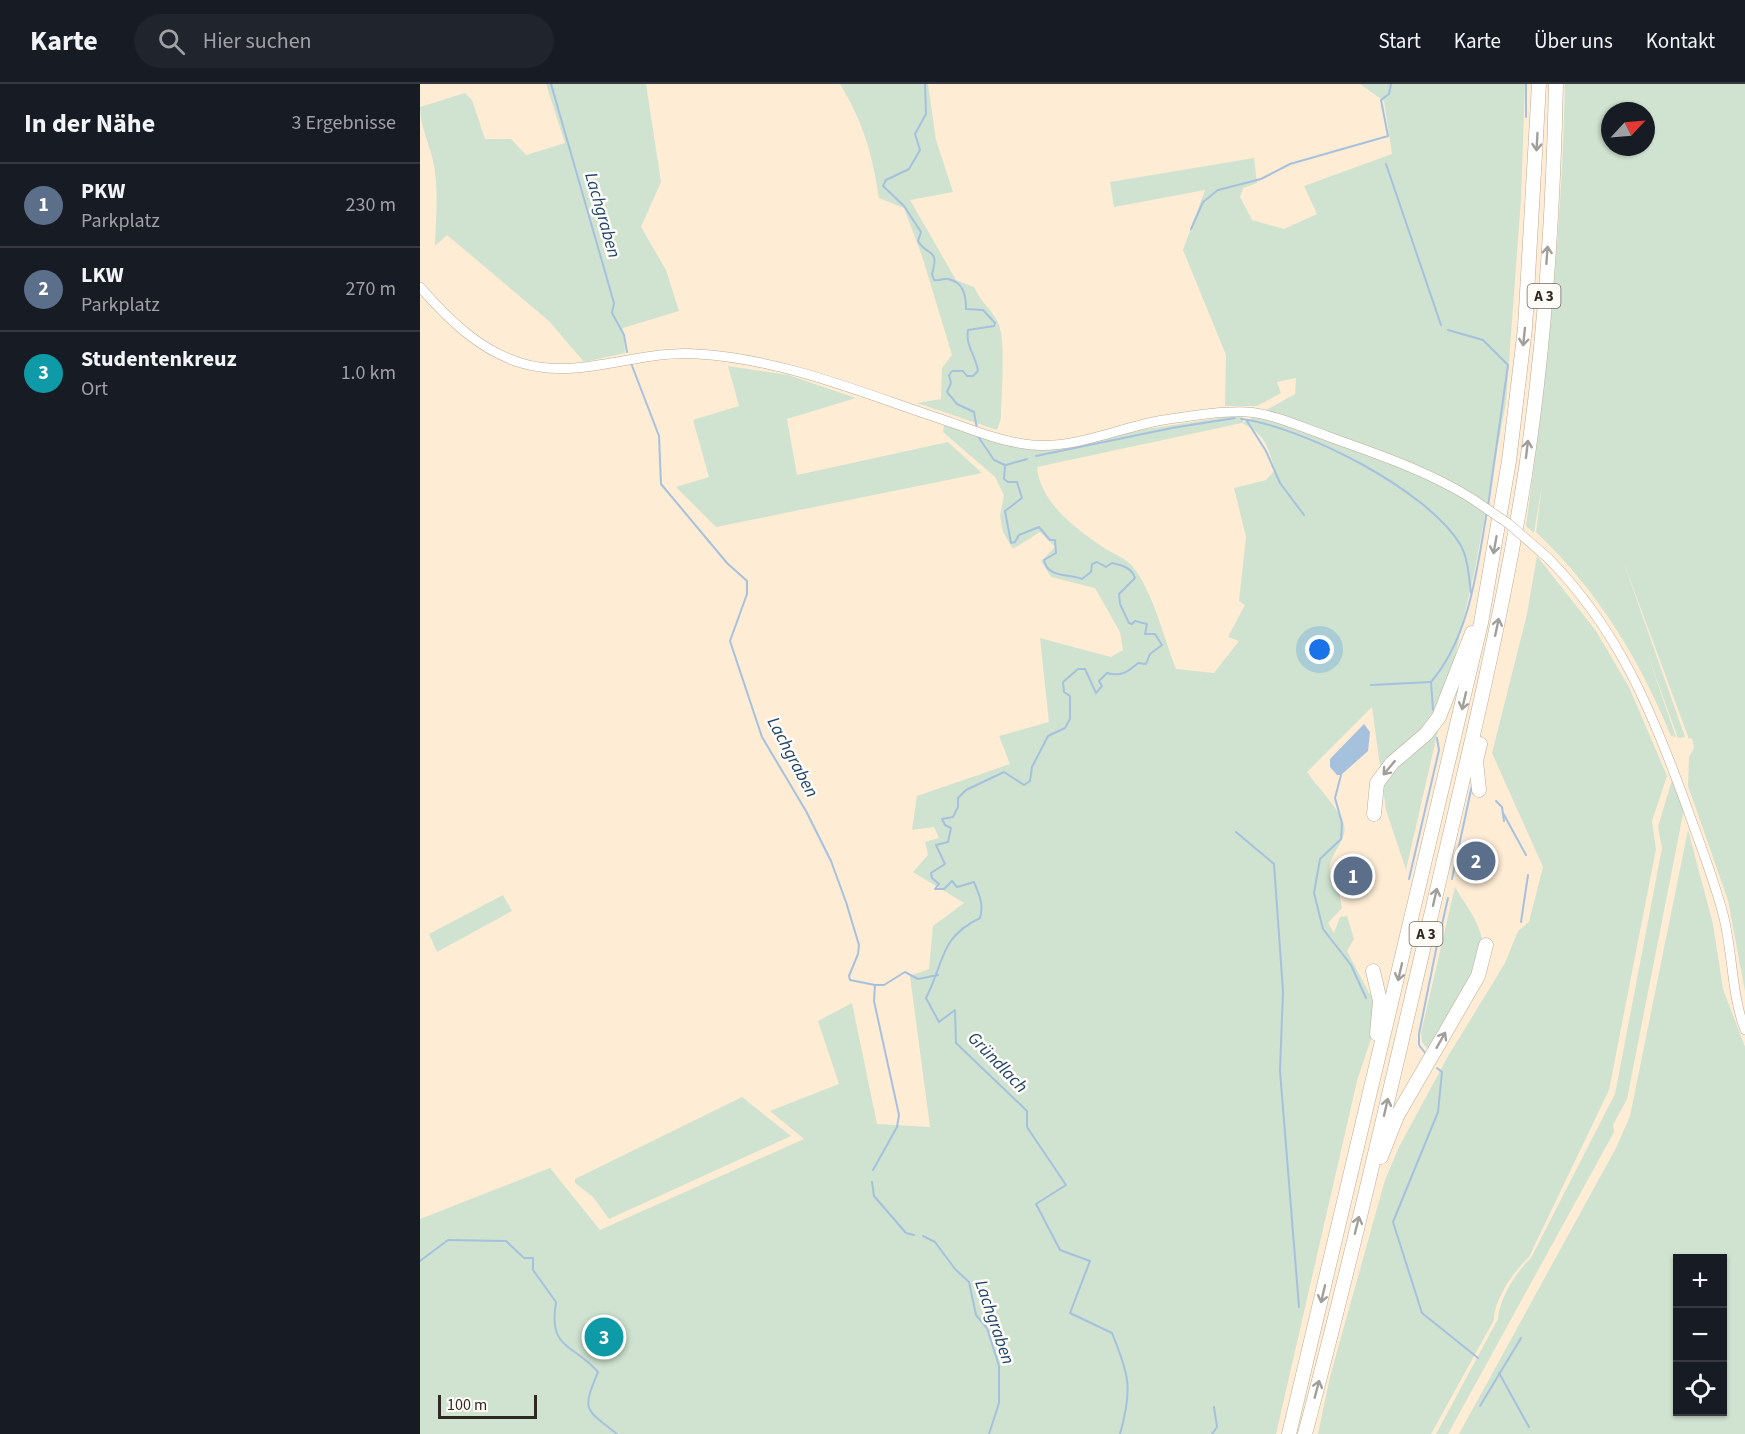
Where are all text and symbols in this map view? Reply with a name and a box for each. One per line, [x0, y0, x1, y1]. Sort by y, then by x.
search box [134, 14, 554, 68]
text: Karte [30, 21, 98, 61]
icon: search [155, 25, 188, 58]
text: Hier suchen [203, 25, 312, 57]
text: Start [1378, 26, 1421, 56]
text: Karte [1454, 26, 1501, 56]
text: Über uns [1534, 26, 1613, 56]
text: Kontakt [1646, 26, 1715, 56]
north arrow [1601, 102, 1655, 156]
text: In der Nähe [24, 105, 155, 142]
text: 3 Ergebnisse [291, 109, 396, 137]
one-way arrow [1531, 132, 1542, 152]
water label: Lachgraben [578, 169, 627, 261]
text: PKW [81, 175, 125, 207]
text: 1 [38, 191, 49, 219]
text: 230 m [346, 191, 396, 219]
text: Parkplatz [81, 207, 160, 235]
one-way arrow [1542, 246, 1553, 266]
text: LKW [81, 259, 124, 291]
text: 2 [38, 275, 49, 303]
text: 270 m [346, 275, 396, 303]
road number: A 3 [1528, 284, 1560, 308]
text: Parkplatz [81, 291, 160, 319]
one-way arrow [1518, 327, 1529, 346]
text: Studentenkreuz [81, 343, 237, 375]
text: 3 [38, 359, 49, 387]
text: 1.0 km [341, 359, 396, 387]
text: Ort [81, 375, 108, 403]
one-way arrow [1522, 440, 1533, 460]
one-way arrow [1489, 535, 1500, 555]
one-way arrow [1491, 617, 1503, 636]
your location [1305, 635, 1334, 664]
one-way arrow [1458, 691, 1469, 710]
water label: Lachgraben [761, 713, 824, 802]
one-way arrow [1382, 760, 1396, 775]
pin: 2 [1456, 838, 1496, 884]
pin: 1 [1334, 854, 1372, 898]
one-way arrow [1430, 887, 1442, 906]
road number: A 3 [1410, 922, 1442, 946]
one-way arrow [1393, 963, 1405, 982]
water label: Gründlach [962, 1026, 1033, 1099]
one-way arrow [1436, 1032, 1447, 1050]
one-way arrow [1380, 1098, 1392, 1117]
one-way arrow [1352, 1216, 1363, 1235]
map controls [1673, 1254, 1727, 1416]
button: + [1673, 1254, 1727, 1308]
water label: Lachgraben [968, 1277, 1021, 1368]
one-way arrow [1317, 1284, 1329, 1303]
button: − [1673, 1308, 1727, 1362]
pin: 3 [584, 1314, 624, 1360]
button: locate [1673, 1362, 1727, 1416]
one-way arrow [1312, 1379, 1323, 1398]
scale bar [438, 1392, 537, 1420]
text: 100 m [447, 1394, 487, 1416]

